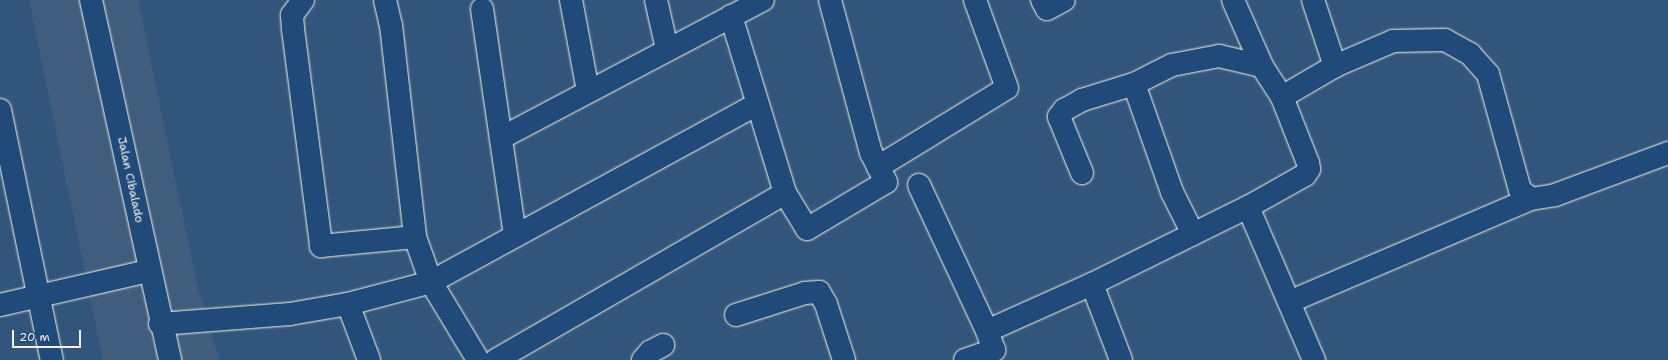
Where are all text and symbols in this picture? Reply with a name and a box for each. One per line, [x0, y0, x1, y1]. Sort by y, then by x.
street label: Jalan Cibalado [114, 136, 146, 224]
scale bar [14, 322, 83, 348]
text: 20 m [19, 329, 50, 345]

